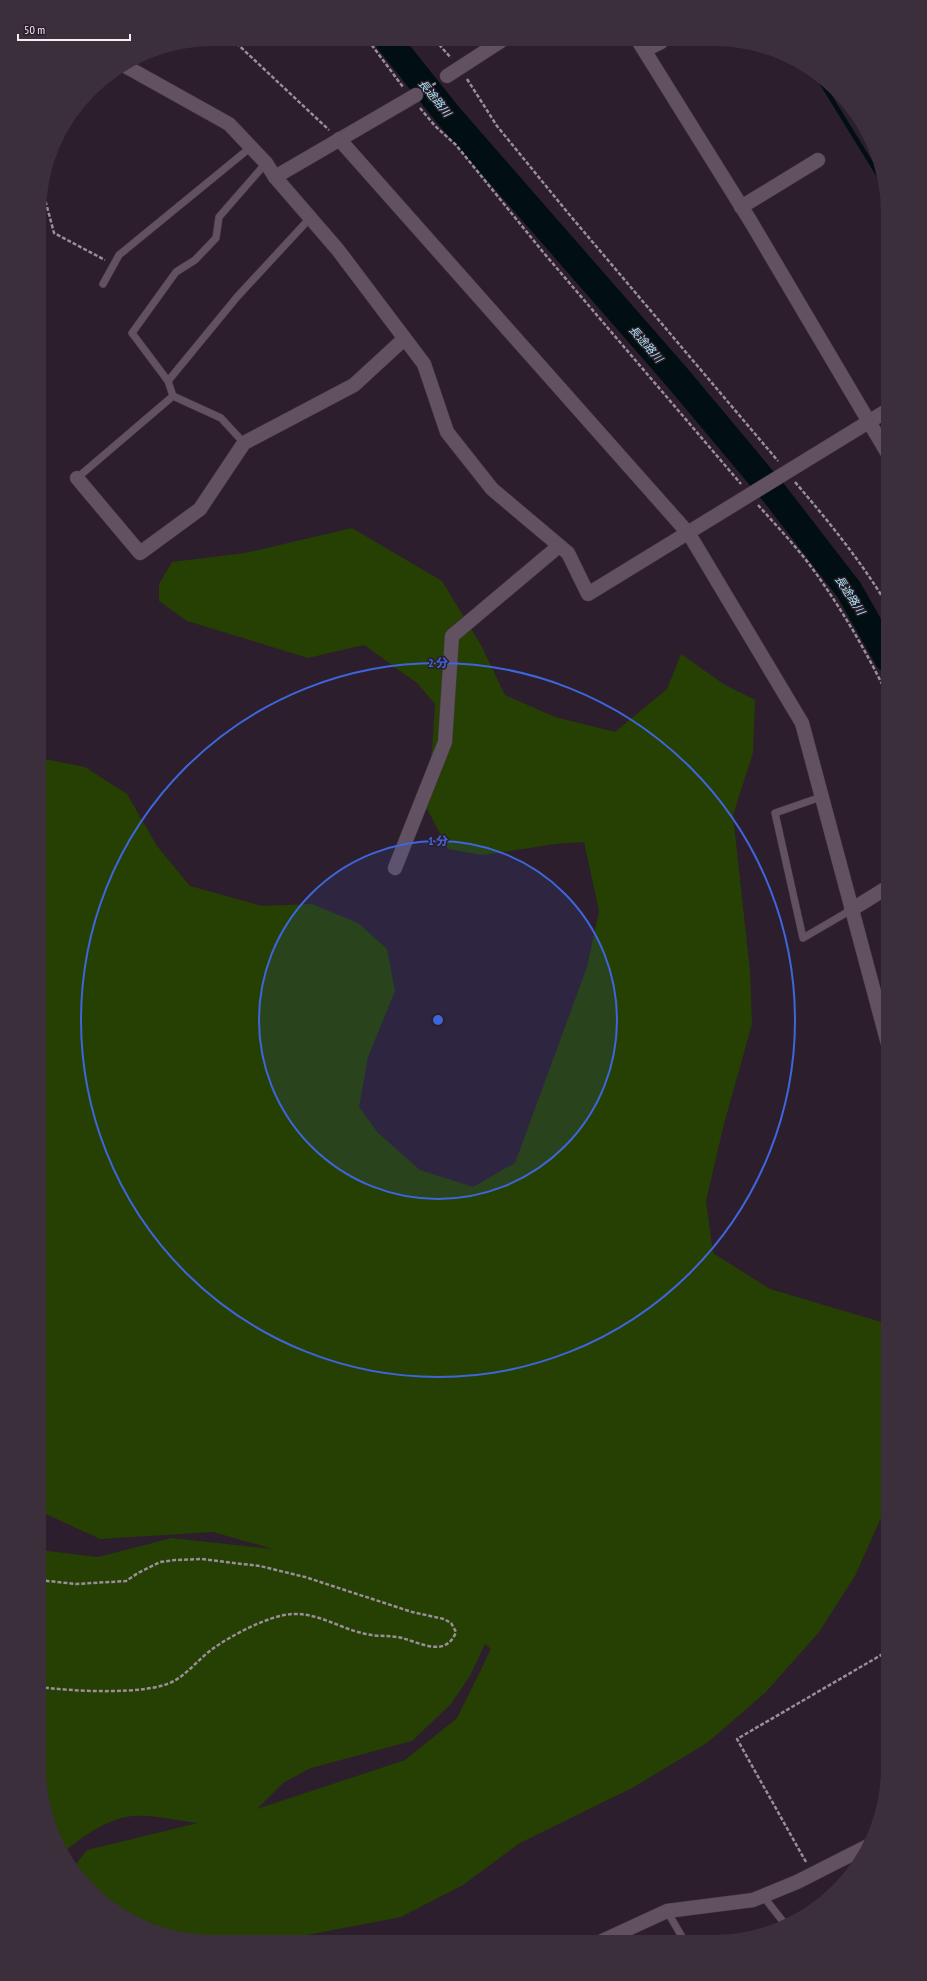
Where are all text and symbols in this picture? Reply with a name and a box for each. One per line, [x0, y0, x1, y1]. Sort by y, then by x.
scale bar [18, 16, 130, 42]
text: 50 m [24, 22, 45, 37]
water label: 長途路川 [416, 76, 455, 120]
water label: 長途路川 [626, 323, 666, 366]
water label: 長途路川 [832, 573, 868, 618]
text: 2 分 [428, 655, 448, 670]
text: 1 分 [428, 833, 448, 848]
centre of rings [431, 1013, 445, 1027]

